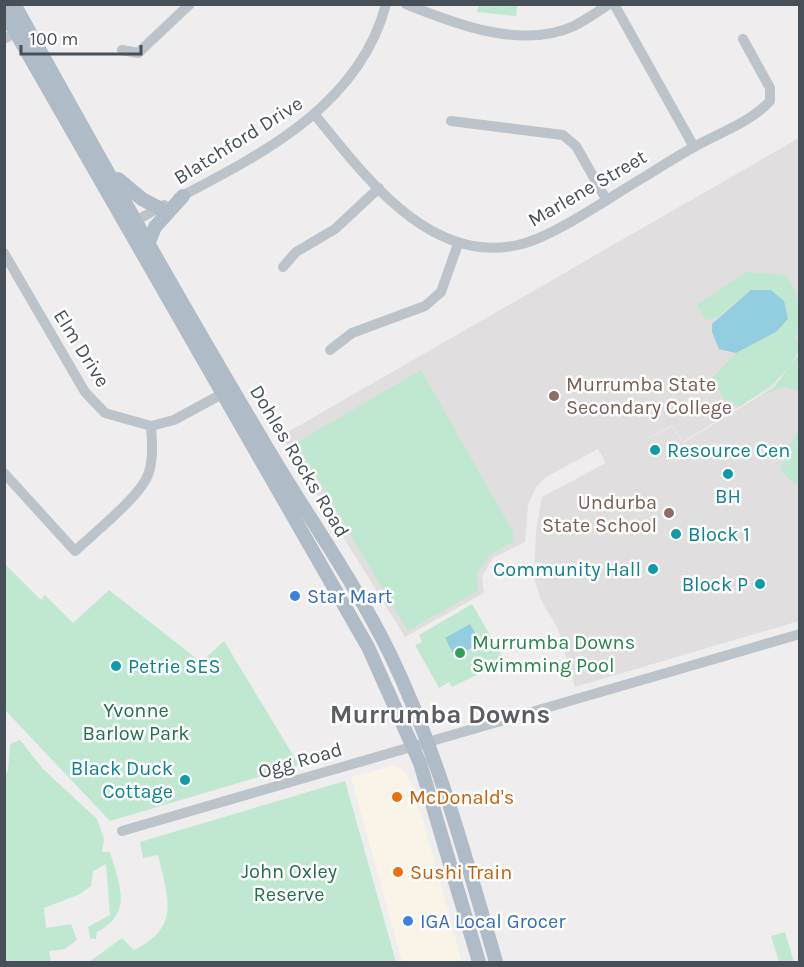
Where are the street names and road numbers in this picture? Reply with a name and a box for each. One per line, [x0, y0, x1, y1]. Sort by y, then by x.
street label: Blatchford Drive [170, 92, 307, 189]
street label: Marlene Street [524, 145, 651, 232]
street label: Elm Drive [49, 305, 114, 391]
street label: Dohles Rocks Road [245, 381, 354, 541]
street label: Ogg Road [255, 738, 345, 783]

